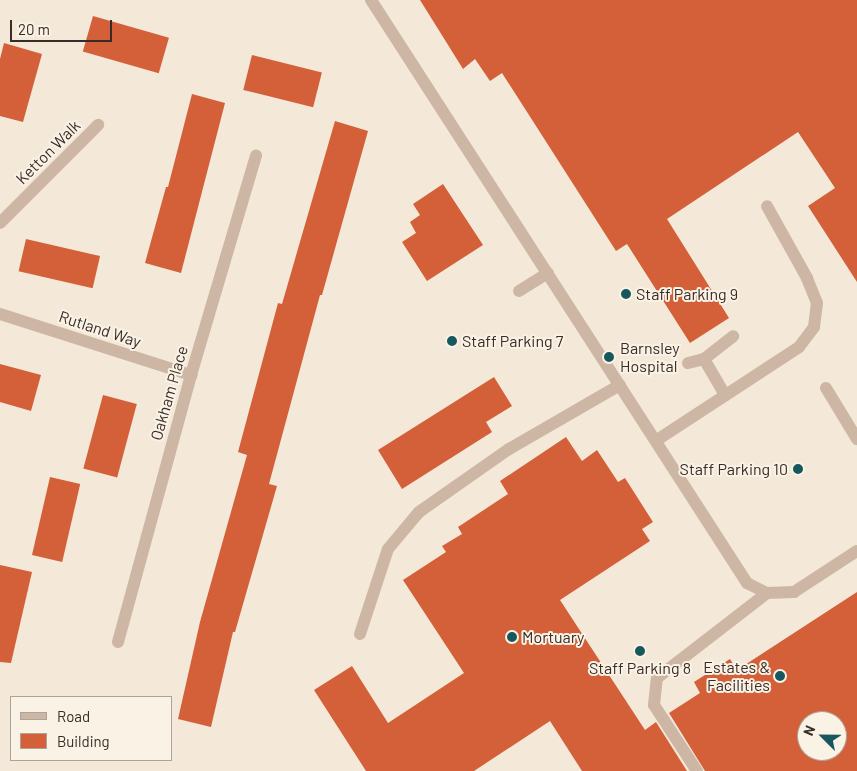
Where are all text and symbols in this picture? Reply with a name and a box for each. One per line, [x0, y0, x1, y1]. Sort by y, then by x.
scale bar [12, 10, 115, 42]
text: 20 m [18, 20, 50, 38]
street label: Ketton Walk [12, 116, 84, 188]
place label: Staff Parking 9 [636, 284, 738, 304]
marker: Staff Parking 9 [620, 288, 632, 300]
street label: Rutland Way [57, 307, 143, 351]
place label: Staff Parking 7 [462, 331, 563, 351]
marker: Staff Parking 7 [446, 335, 458, 347]
place label: Barnsley Hospital [620, 338, 680, 376]
street label: Oakham Place [146, 344, 192, 442]
marker: Barnsley Hospital [602, 350, 616, 364]
place label: Staff Parking 10 [680, 459, 788, 479]
marker: Staff Parking 10 [792, 463, 804, 475]
place label: Mortuary [522, 627, 584, 647]
marker: Mortuary [506, 631, 518, 643]
marker: Staff Parking 8 [634, 645, 646, 657]
place label: Estates & Facilities [703, 657, 770, 695]
place label: Staff Parking 8 [589, 658, 691, 678]
marker: Estates & Facilities [774, 670, 786, 682]
legend [10, 696, 172, 761]
text: Road [57, 707, 90, 725]
north arrow [797, 711, 847, 761]
text: N [799, 723, 818, 738]
text: Building [57, 732, 110, 750]

